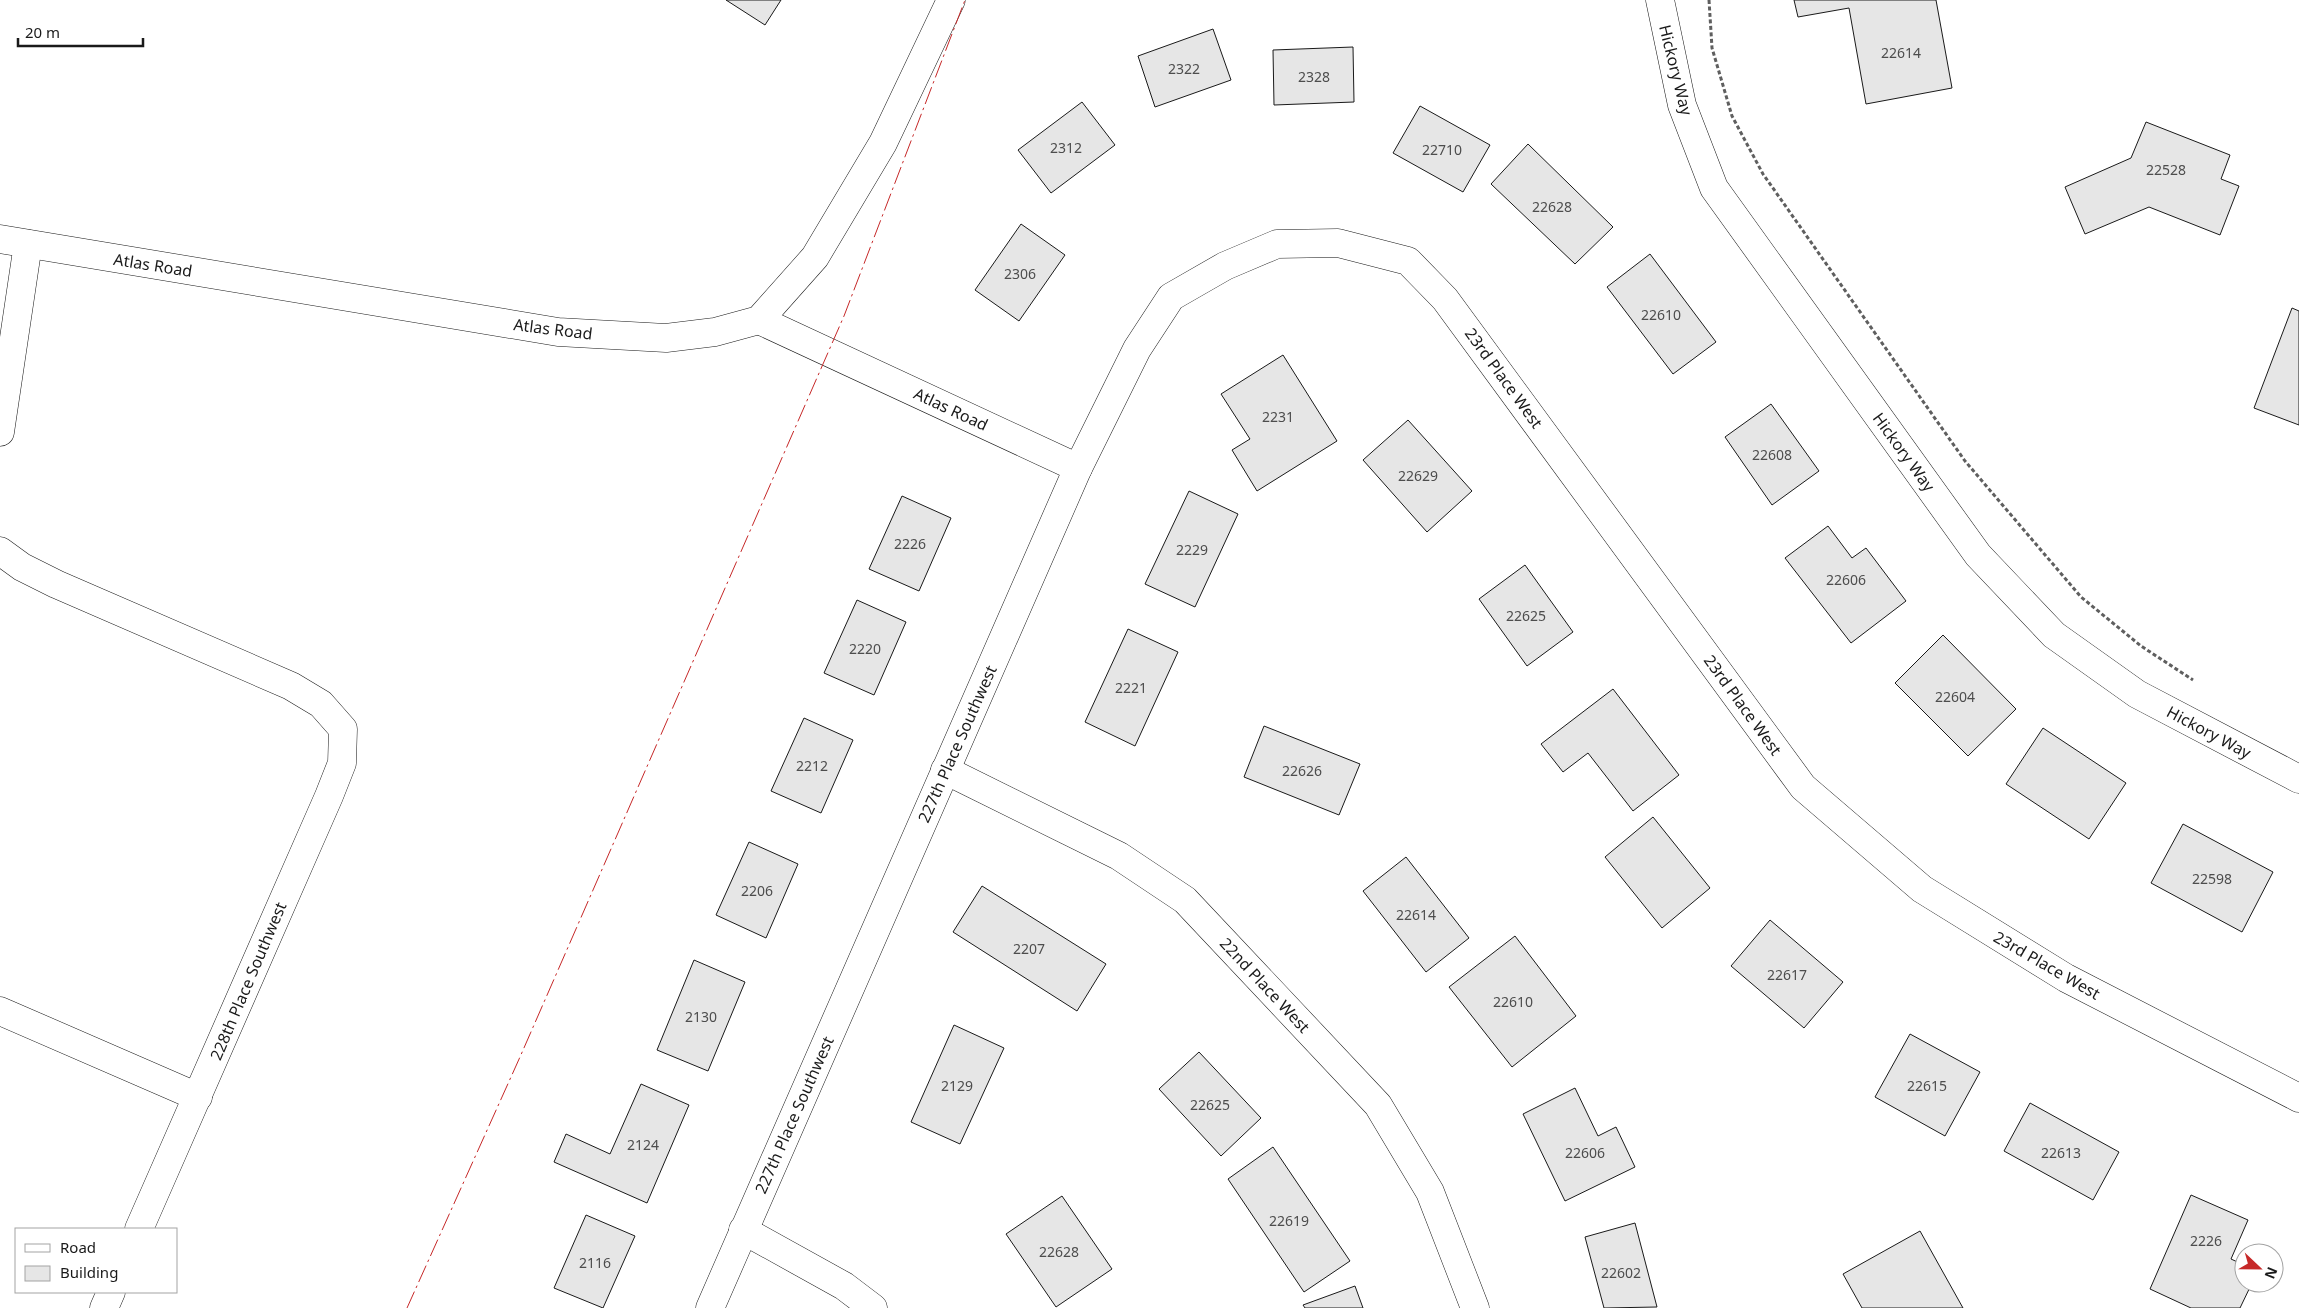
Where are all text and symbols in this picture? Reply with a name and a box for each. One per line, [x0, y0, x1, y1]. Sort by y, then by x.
scale bar [18, 15, 142, 47]
text: 20 m [25, 22, 60, 42]
street label: Hickory Way [1654, 22, 1698, 118]
house number: 22614 [1881, 43, 1921, 62]
house number: 2322 [1168, 59, 1200, 78]
house number: 2328 [1298, 67, 1330, 86]
house number: 2312 [1050, 138, 1082, 157]
house number: 22710 [1422, 140, 1462, 159]
house number: 22528 [2146, 160, 2186, 179]
house number: 22628 [1532, 197, 1572, 216]
street label: Atlas Road [112, 248, 194, 282]
house number: 2306 [1004, 264, 1036, 283]
house number: 22610 [1641, 305, 1681, 324]
street label: Atlas Road [512, 313, 594, 345]
street label: 23rd Place West [1460, 323, 1548, 433]
street label: Atlas Road [910, 382, 992, 436]
house number: 2231 [1262, 407, 1294, 426]
street label: Hickory Way [1868, 408, 1941, 497]
house number: 22608 [1752, 445, 1792, 464]
house number: 22629 [1398, 466, 1438, 485]
house number: 2226 [894, 534, 926, 553]
house number: 2229 [1176, 540, 1208, 559]
house number: 22606 [1826, 570, 1866, 589]
house number: 22625 [1506, 606, 1546, 625]
house number: 2220 [849, 639, 881, 658]
street label: 23rd Place West [1699, 650, 1787, 760]
street label: 227th Place Southwest [912, 662, 1002, 826]
house number: 2221 [1115, 678, 1147, 697]
house number: 22604 [1935, 687, 1975, 706]
street label: Hickory Way [2163, 701, 2256, 764]
house number: 2212 [796, 756, 828, 775]
house number: 22626 [1282, 761, 1322, 780]
house number: 22598 [2192, 869, 2232, 888]
house number: 2206 [741, 881, 773, 900]
street label: 228th Place Southwest [205, 898, 291, 1064]
house number: 22614 [1396, 905, 1436, 924]
street label: 23rd Place West [1990, 926, 2104, 1004]
street label: 22nd Place West [1215, 933, 1315, 1038]
house number: 2207 [1013, 939, 1045, 958]
house number: 22617 [1767, 965, 1807, 984]
house number: 22610 [1493, 992, 1533, 1011]
house number: 2130 [685, 1007, 717, 1026]
street label: 227th Place Southwest [749, 1033, 839, 1197]
house number: 2129 [941, 1076, 973, 1095]
house number: 22615 [1907, 1076, 1947, 1095]
house number: 22625 [1190, 1095, 1230, 1114]
house number: 2124 [627, 1135, 659, 1154]
house number: 22606 [1565, 1143, 1605, 1162]
house number: 22613 [2041, 1143, 2081, 1162]
house number: 22619 [1269, 1211, 1309, 1230]
legend [15, 1228, 178, 1293]
house number: 2226 [2190, 1231, 2222, 1250]
text: Road [60, 1237, 96, 1257]
house number: 22628 [1039, 1242, 1079, 1261]
north arrow [2234, 1243, 2284, 1293]
house number: 2116 [579, 1253, 611, 1272]
text: Building [60, 1262, 118, 1282]
house number: 22602 [1601, 1263, 1641, 1282]
text: N [2261, 1264, 2282, 1282]

